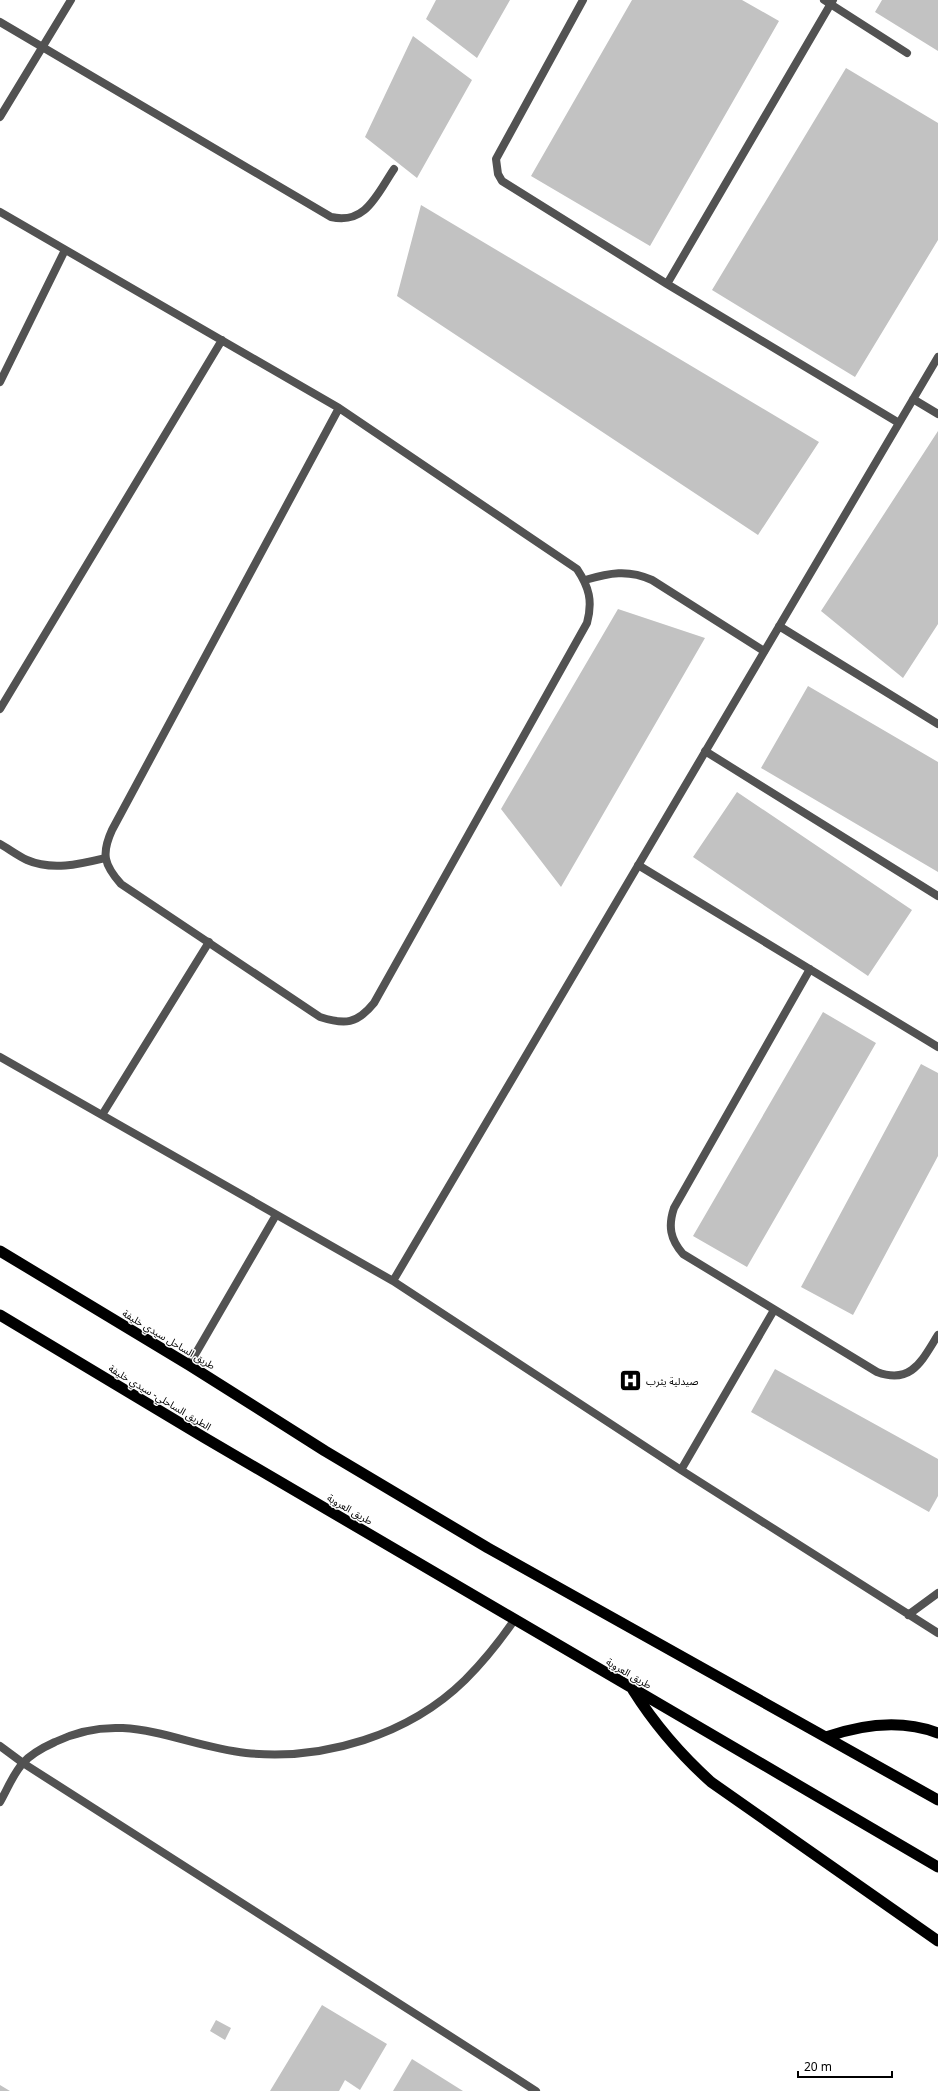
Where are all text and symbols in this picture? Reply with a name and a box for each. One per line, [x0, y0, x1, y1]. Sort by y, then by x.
street label: طريق الساحل سيدي خليفة [119, 1306, 218, 1373]
street label: الطريق الساحلي- سيدي خليفة [105, 1361, 214, 1434]
hospital icon: صيدلية يثرب [618, 1368, 644, 1394]
place label: صيدلية يثرب [646, 1374, 698, 1388]
street label: طريق العروبة [325, 1490, 375, 1528]
street label: طريق العروبة [604, 1654, 654, 1692]
scale bar [798, 2053, 892, 2079]
text: 20 m [804, 2058, 832, 2075]

